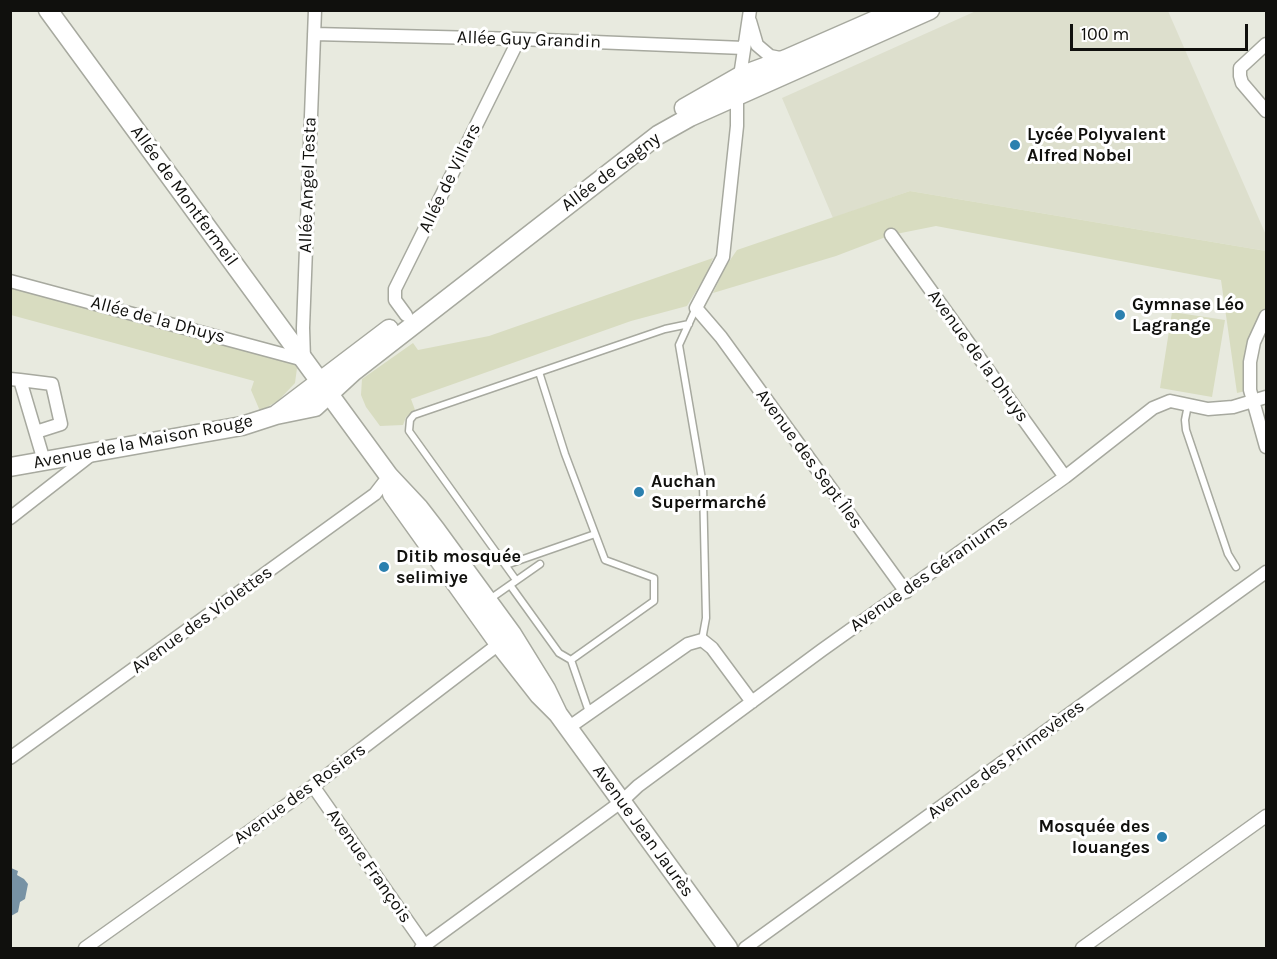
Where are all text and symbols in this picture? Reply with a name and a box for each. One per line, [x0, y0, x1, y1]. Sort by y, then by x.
scale bar [1073, 12, 1252, 50]
text: 100 m [1081, 23, 1129, 45]
street label: Allée Guy Grandin [457, 27, 601, 53]
street label: Allée Angel Testa [295, 117, 321, 253]
street label: Allée de Villars [414, 120, 486, 236]
street label: Allée de Montfermeil [126, 122, 242, 270]
place label: Lycée Polyvalent Alfred Nobel [1027, 124, 1166, 166]
street label: Allée de Gagny [557, 128, 665, 216]
marker: Lycée Polyvalent Alfred Nobel [1008, 138, 1022, 152]
street label: Avenue de la Dhuys [923, 286, 1033, 426]
street label: Allée de la Dhuys [89, 292, 227, 348]
place label: Gymnase Léo Lagrange [1132, 294, 1244, 336]
marker: Gymnase Léo Lagrange [1113, 308, 1127, 322]
street label: Avenue des Sept Îles [751, 385, 867, 533]
street label: Avenue de la Maison Rouge [31, 410, 255, 474]
place label: Auchan Supermarché [651, 471, 766, 514]
marker: Auchan Supermarché [632, 485, 646, 499]
street label: Avenue des Géraniums [846, 511, 1012, 637]
place label: Ditib mosquée selimiye [396, 546, 521, 588]
marker: Ditib mosquée selimiye [377, 560, 391, 574]
street label: Avenue des Violettes [127, 562, 277, 678]
street label: Avenue des Primevères [923, 696, 1089, 824]
street label: Avenue des Rosiers [230, 739, 370, 849]
street label: Avenue Jean Jaurès [588, 761, 698, 901]
street label: Avenue François [322, 805, 416, 927]
place label: Mosquée des louanges [1039, 816, 1150, 858]
marker: Mosquée des louanges [1155, 830, 1169, 844]

